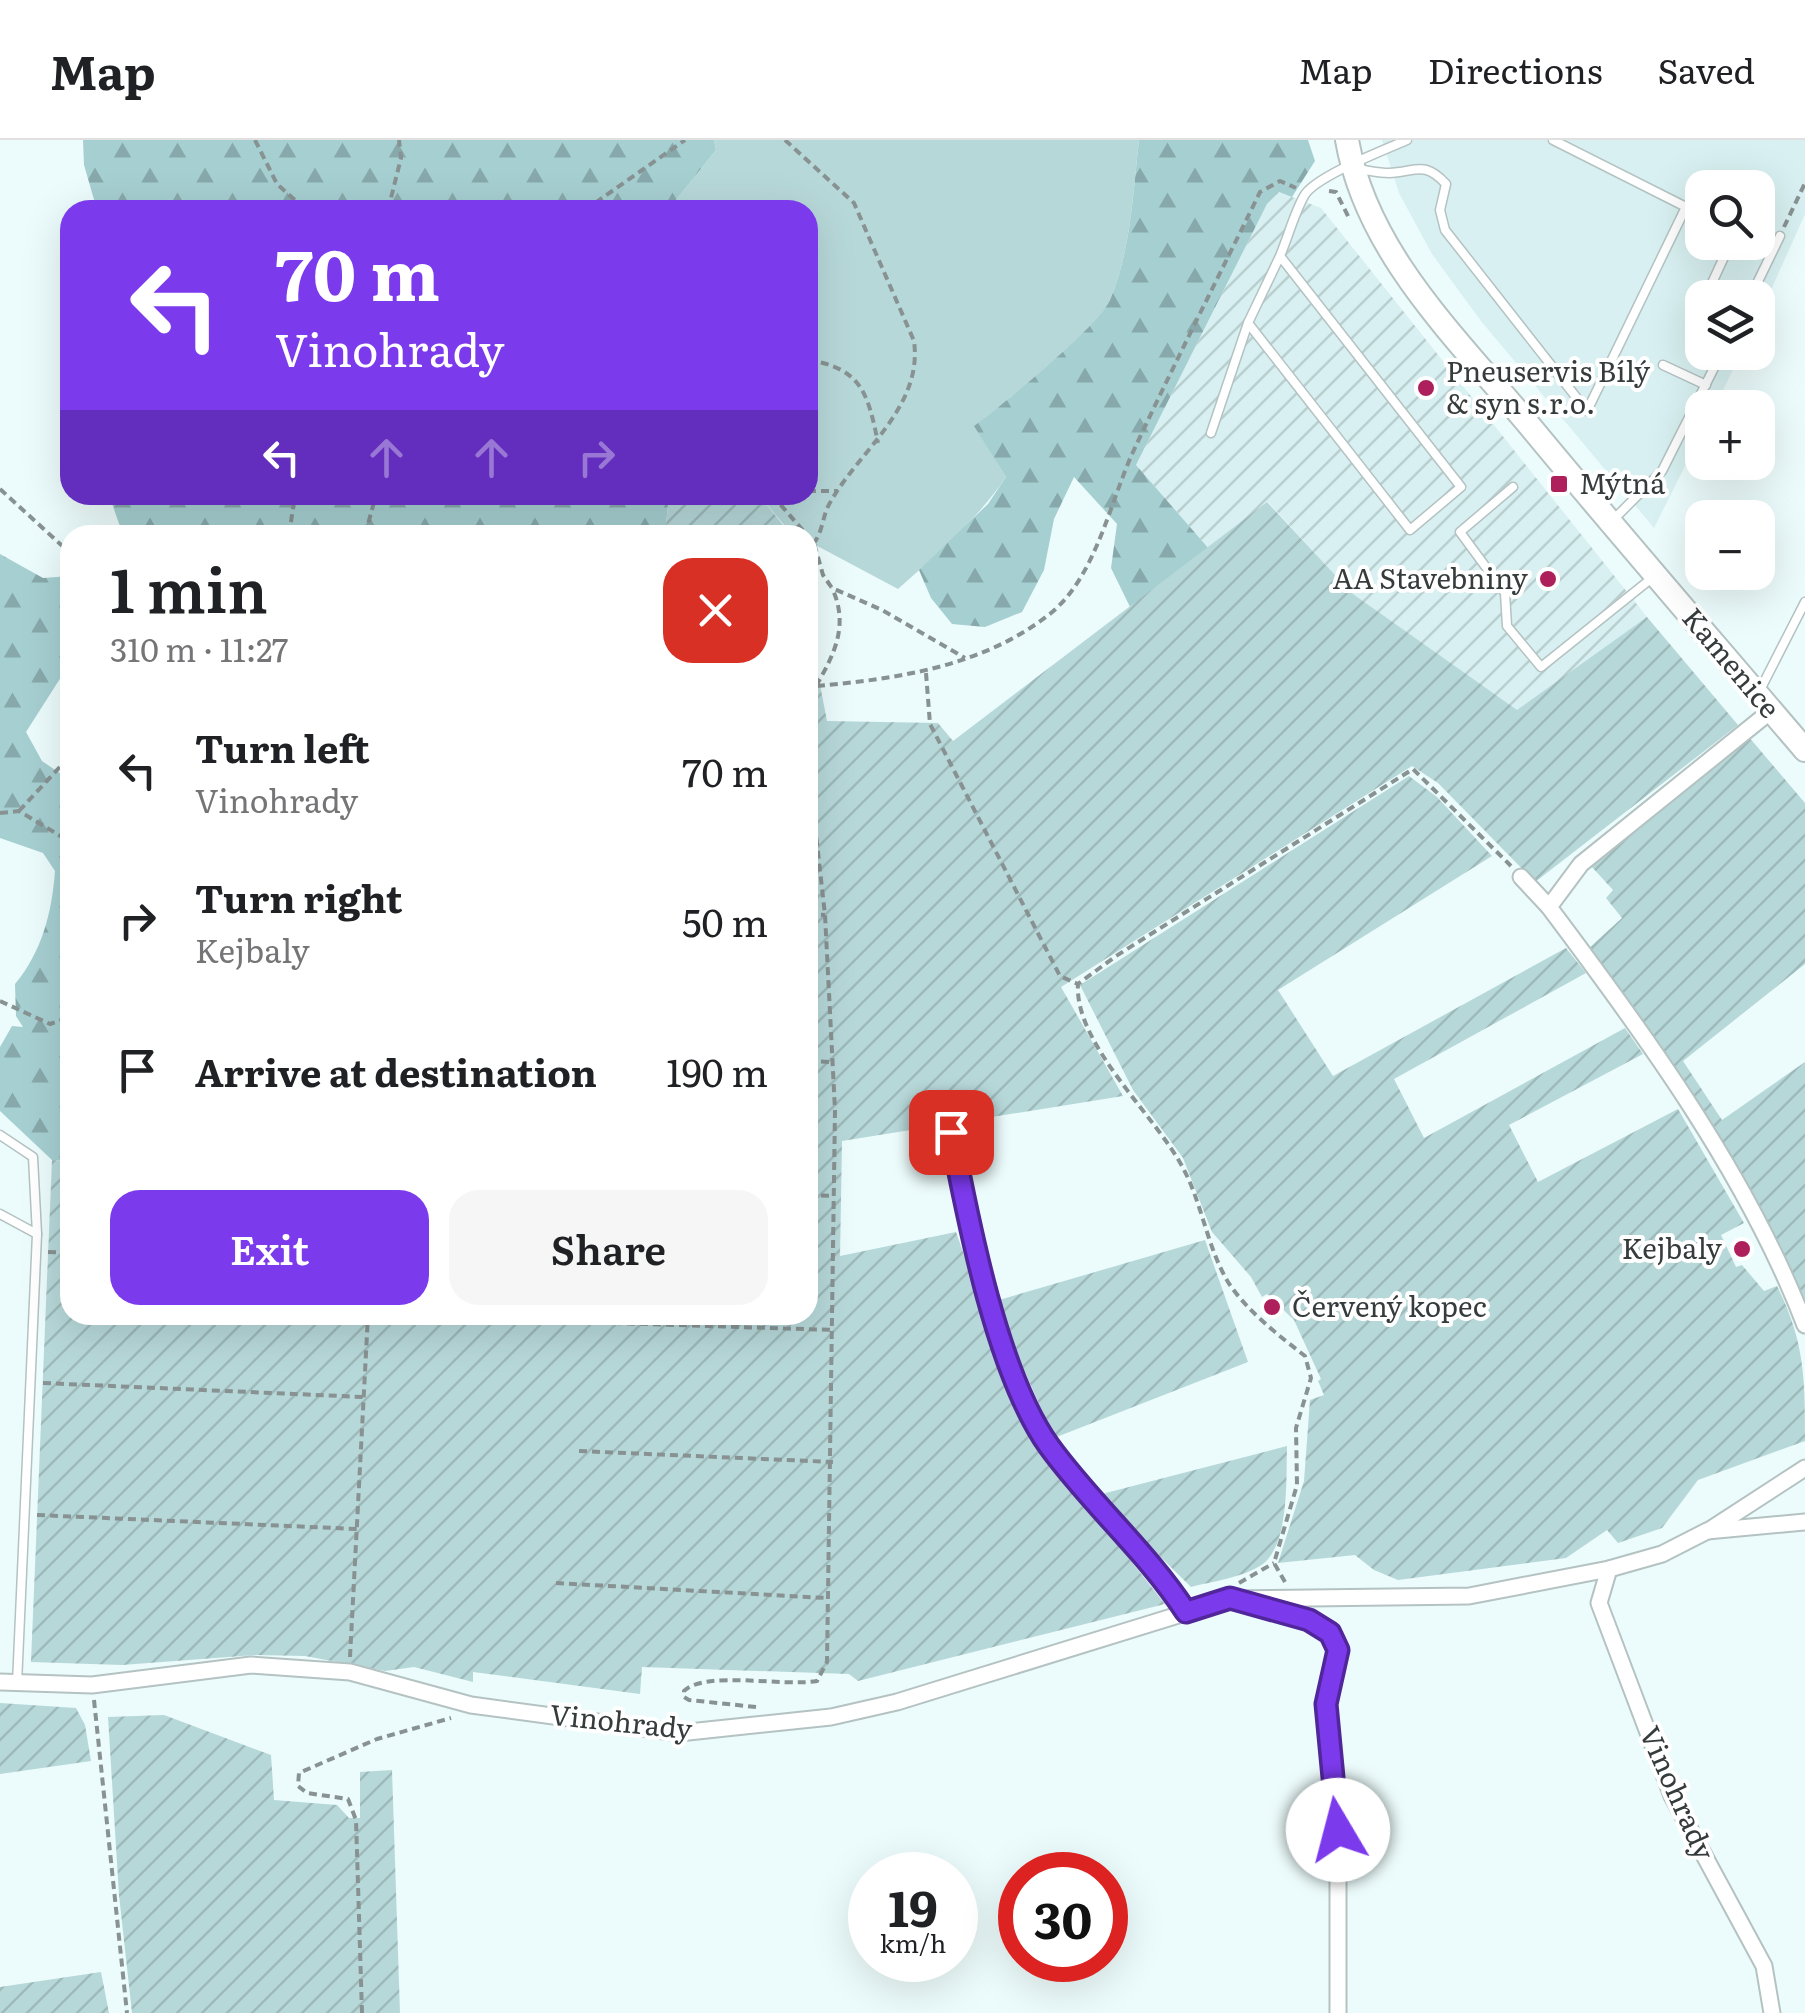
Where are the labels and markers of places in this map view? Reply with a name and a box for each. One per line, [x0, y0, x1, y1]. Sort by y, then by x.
place label: Pneuservis Bílý & syn s.r.o. [1446, 349, 1651, 423]
marker: Pneuservis Bílý & syn s.r.o. [1415, 377, 1437, 399]
place label: Mýtná [1579, 461, 1665, 503]
marker: Mýtná [1548, 473, 1570, 495]
place label: AA Stavebniny [1333, 556, 1529, 598]
marker: AA Stavebniny [1537, 568, 1559, 590]
pin [909, 1090, 994, 1175]
place label: Kejbaly [1622, 1226, 1723, 1268]
marker: Kejbaly [1731, 1238, 1753, 1260]
place label: Červený kopec [1292, 1284, 1487, 1326]
marker: Červený kopec [1261, 1296, 1283, 1318]

